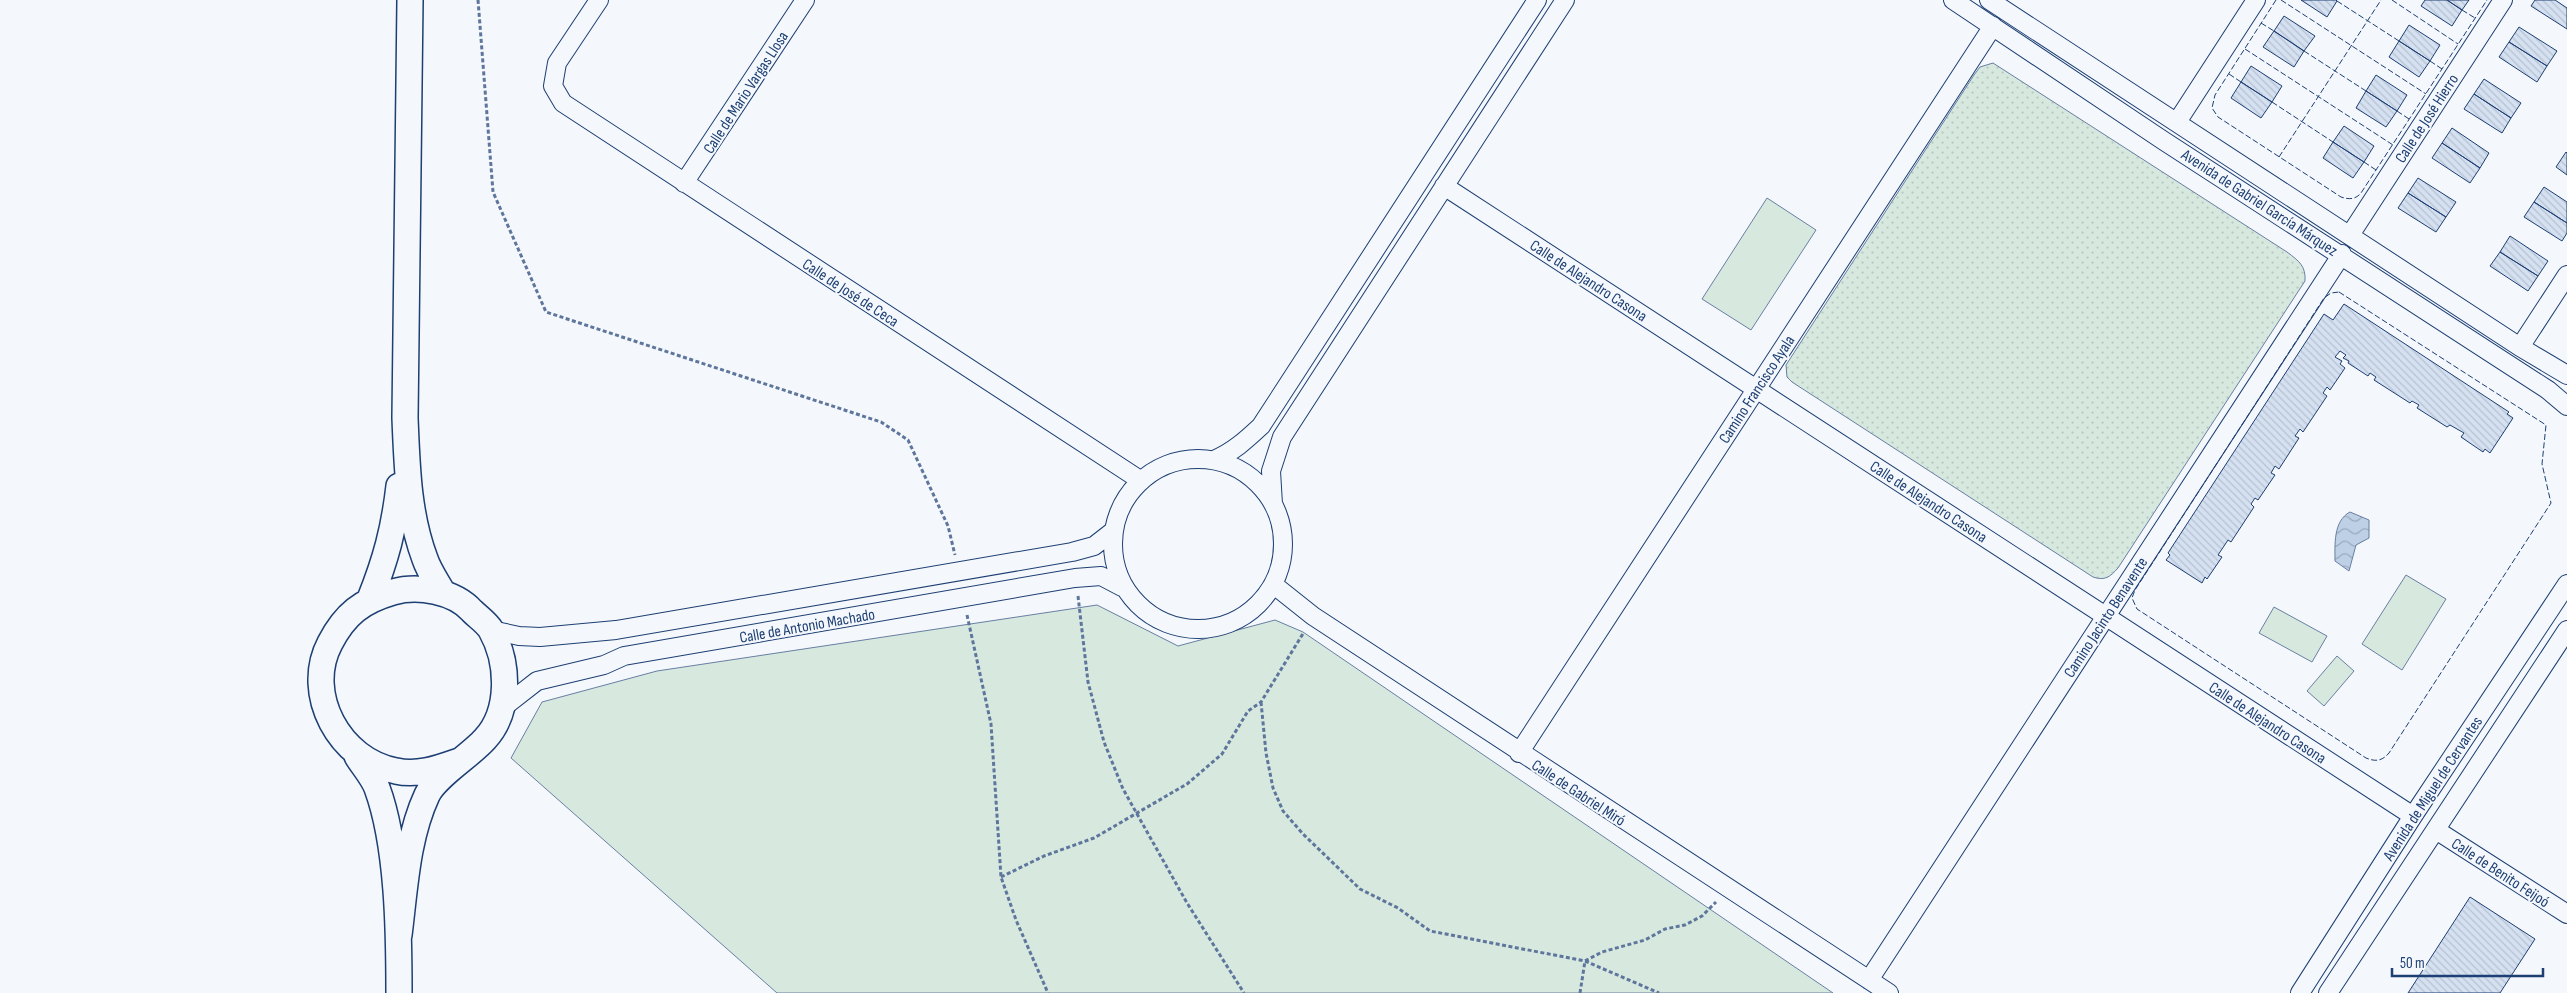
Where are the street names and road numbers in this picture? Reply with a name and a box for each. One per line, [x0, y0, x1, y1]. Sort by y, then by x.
street label: Calle de Mario Vargas Llosa [700, 28, 793, 157]
street label: Calle de José Hierro [2392, 71, 2463, 167]
street label: Avenida de Gabriel García Márquez [2177, 145, 2341, 261]
street label: Calle de Alejandro Casona [1526, 236, 1650, 326]
street label: Calle de José de Ceca [798, 255, 902, 331]
street label: Camino Francisco Ayala [1715, 332, 1799, 447]
street label: Calle de Alejandro Casona [1866, 457, 1990, 547]
street label: Camino Jacinto Benavente [2060, 554, 2152, 682]
street label: Calle de Antonio Machado [738, 605, 876, 648]
street label: Calle de Alejandro Casona [2205, 678, 2329, 768]
street label: Avenida de Miguel de Cervantes [2379, 713, 2487, 865]
street label: Calle de Gabriel Miró [1528, 756, 1629, 831]
street label: Calle de Benito Feijoó [2448, 835, 2553, 912]

